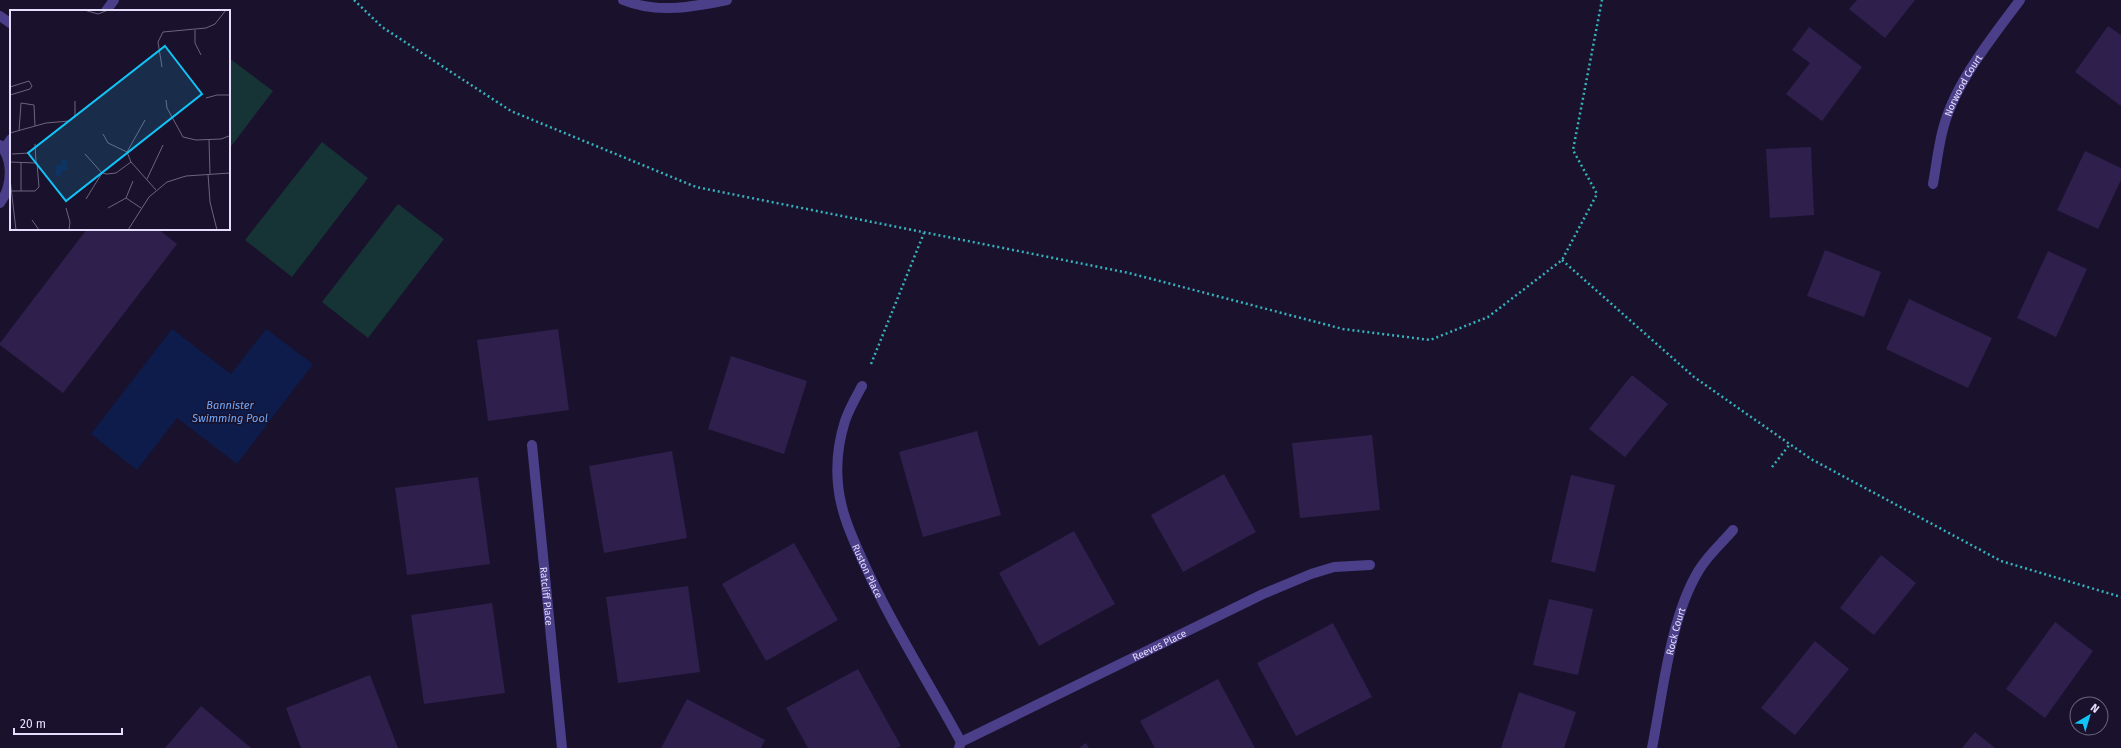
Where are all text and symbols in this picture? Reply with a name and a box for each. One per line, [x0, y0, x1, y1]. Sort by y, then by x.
inset map [10, 10, 230, 230]
street label: Norwood Court [1942, 52, 1985, 118]
water label: Bannister Swimming Pool [191, 399, 268, 425]
street label: Ruston Place [849, 542, 885, 600]
street label: Ratcliff Place [537, 566, 555, 626]
street label: Rock Court [1664, 606, 1688, 656]
street label: Reeves Place [1131, 628, 1189, 664]
north arrow [2069, 696, 2109, 736]
text: N [2088, 701, 2102, 716]
scale bar [14, 710, 122, 736]
text: 20 m [20, 717, 46, 731]

